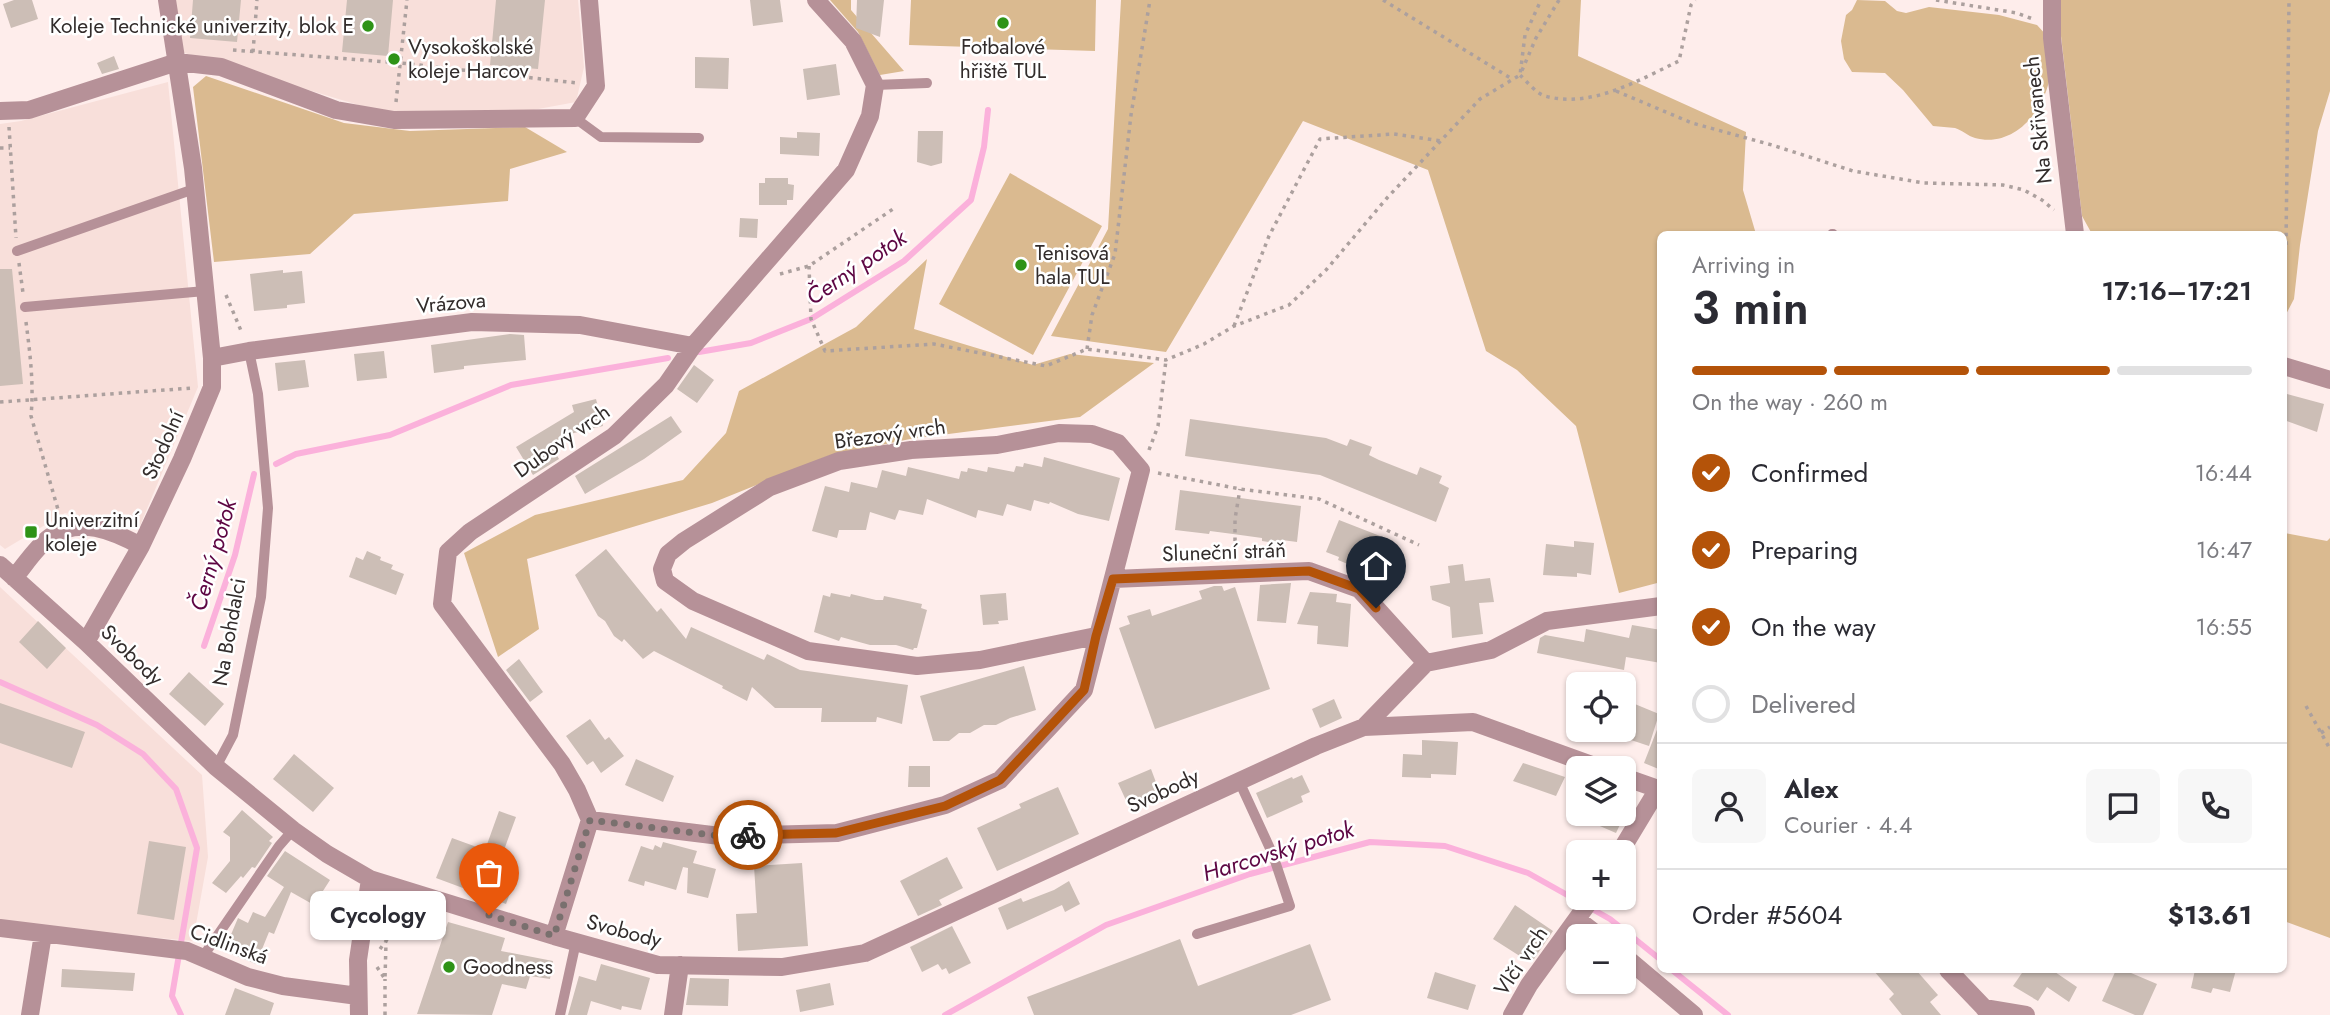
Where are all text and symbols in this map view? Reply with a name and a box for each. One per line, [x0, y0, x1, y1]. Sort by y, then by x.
place label: Koleje Technické univerzity, blok E [50, 11, 354, 41]
marker: Fotbalové hřiště TUL [995, 15, 1011, 31]
marker: Koleje Technické univerzity, blok E [360, 18, 376, 34]
place label: Vysokoškolské koleje Harcov [408, 32, 533, 86]
place label: Fotbalové hřiště TUL [960, 32, 1047, 86]
marker: Vysokoškolské koleje Harcov [386, 51, 402, 67]
street label: Na Skřivanech [2016, 55, 2060, 185]
water label: Černý potok [799, 220, 914, 313]
place label: Tenisová hala TUL [1035, 238, 1110, 292]
text: Arriving in [1692, 248, 1795, 282]
marker: Tenisová hala TUL [1013, 257, 1029, 273]
text: 17:16–17:21 [2101, 272, 2252, 310]
text: 3 min [1692, 275, 1809, 341]
street label: Vrázova [415, 285, 487, 321]
text: On the way · 260 m [1692, 385, 1888, 419]
street label: Dubový vrch [508, 397, 616, 485]
street label: Stodolní [134, 404, 192, 484]
street label: Březový vrch [832, 411, 948, 457]
icon: check [1692, 454, 1730, 492]
text: Confirmed [1751, 454, 1868, 492]
text: 16:44 [2195, 456, 2252, 490]
water label: Černý potok [181, 494, 246, 615]
place label: Univerzitní koleje [45, 505, 140, 559]
marker: Univerzitní koleje [23, 524, 39, 540]
icon: check [1692, 531, 1730, 569]
text: Preparing [1751, 531, 1858, 569]
text: 16:47 [2196, 533, 2252, 567]
street label: Sluneční stráň [1162, 535, 1286, 569]
pin [1346, 536, 1406, 608]
icon: home [1357, 547, 1395, 585]
street label: Na Bohdalci [205, 576, 253, 688]
icon: check [1692, 608, 1730, 646]
text: On the way [1751, 608, 1876, 646]
text: 16:55 [2196, 610, 2252, 644]
street label: Svobody [94, 618, 170, 693]
map controls [1566, 672, 1636, 994]
button: locate [1566, 672, 1636, 742]
text: Delivered [1751, 685, 1856, 723]
button: layers [1566, 756, 1636, 826]
street label: Svobody [1122, 761, 1205, 821]
button: person [1692, 769, 1766, 843]
button: chat [2086, 769, 2160, 843]
button: phone [2178, 769, 2252, 843]
text: Alex [1784, 770, 1838, 808]
courier [713, 800, 783, 870]
text: Courier · 4.4 [1784, 808, 1912, 842]
water label: Harcovský potok [1198, 812, 1359, 890]
icon: bike [729, 816, 767, 854]
button: + [1566, 840, 1636, 910]
pin [459, 843, 519, 915]
icon: bag [470, 854, 508, 892]
callout: Cycology [310, 890, 447, 940]
text: Order #5604 [1692, 896, 1843, 934]
text: $13.61 [2168, 896, 2252, 934]
text: Cycology [330, 898, 426, 932]
street label: Svobody [583, 907, 666, 956]
street label: Cidlinská [186, 916, 272, 972]
street label: Vlčí vrch [1487, 920, 1555, 1002]
button: − [1566, 924, 1636, 994]
place label: Goodness [463, 952, 553, 982]
marker: Goodness [441, 959, 457, 975]

